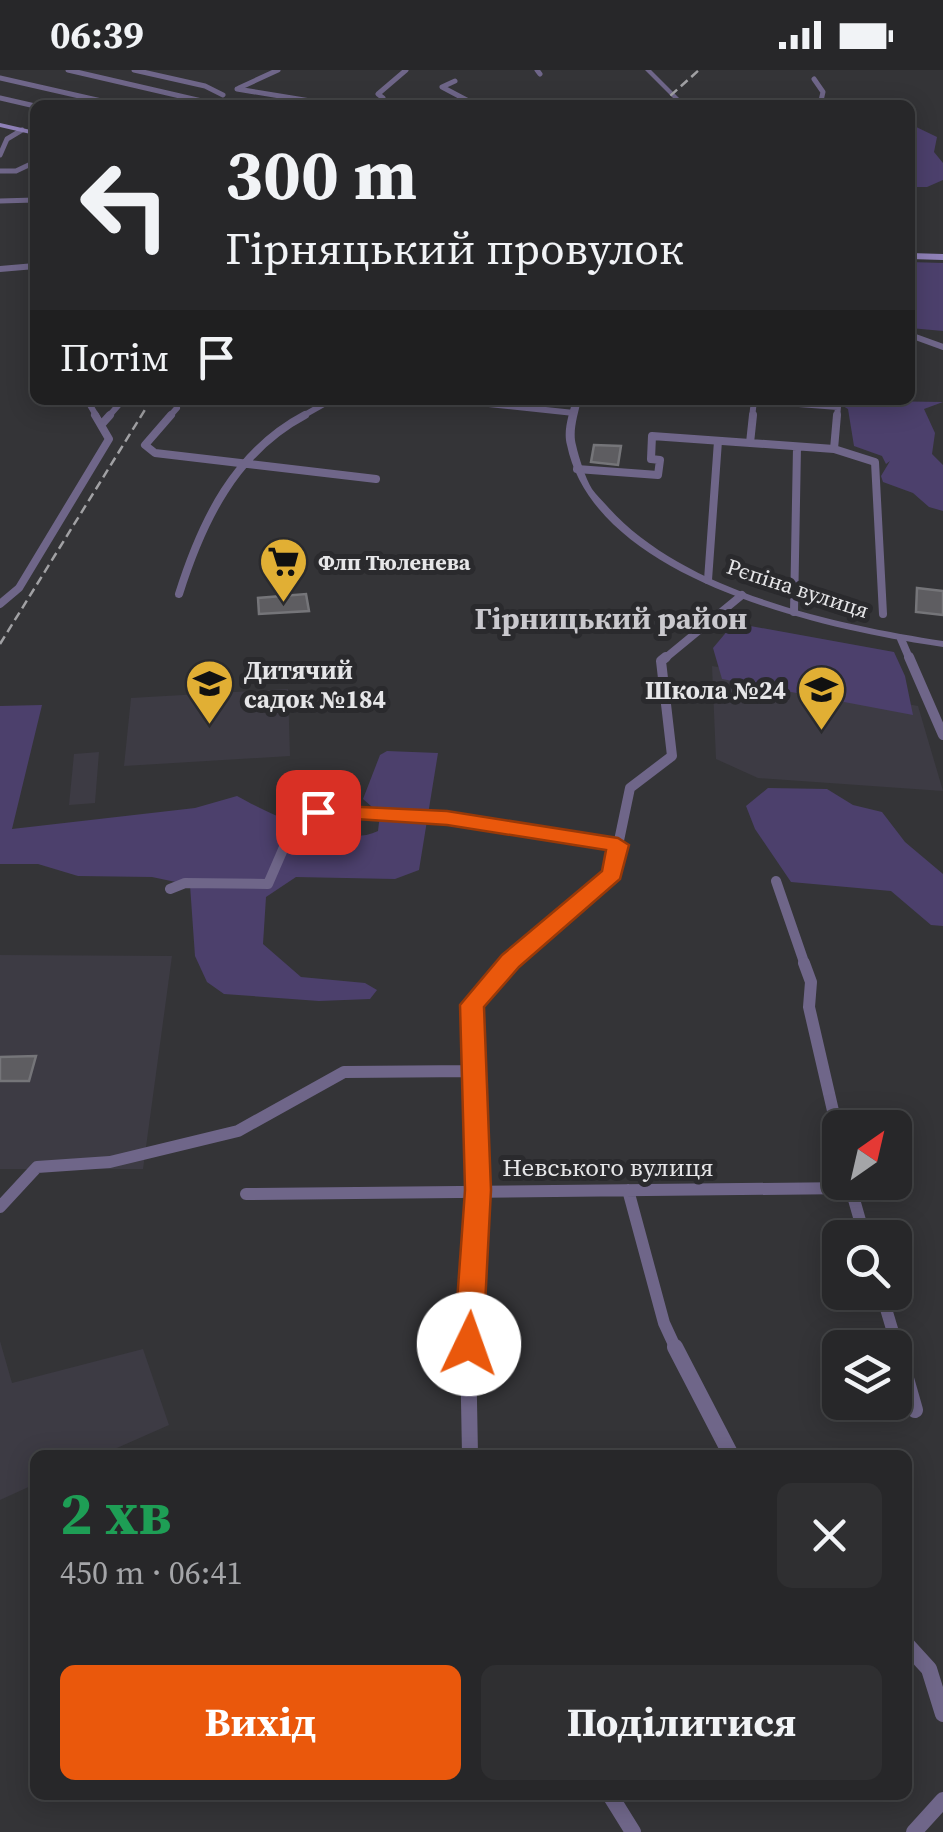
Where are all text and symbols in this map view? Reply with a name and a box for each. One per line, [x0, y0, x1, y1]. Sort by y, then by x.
text: 06:39 [50, 9, 144, 61]
text: 300 m [225, 126, 417, 222]
icon: left [60, 140, 190, 270]
text: Гірняцький провулок [225, 217, 684, 279]
icon: arrive [189, 330, 244, 385]
text: Потім [60, 332, 169, 384]
supermarket icon: Флп Тюленева [257, 536, 309, 604]
place label: Флп Тюленева [318, 547, 471, 577]
street label: Рєпіна вулиця [723, 551, 873, 625]
district label: Гірницький район [475, 598, 747, 639]
place label: Дитячий садок №184 [244, 653, 386, 716]
school or university icon: Дитячий садок №184 [183, 658, 235, 726]
school or university icon: Школа №24 [795, 664, 847, 732]
place label: Школа №24 [645, 673, 786, 707]
pin [276, 770, 361, 855]
icon: arrive [291, 785, 346, 840]
north arrow [822, 1110, 912, 1200]
map controls [822, 1110, 912, 1420]
street label: Невського вулиця [502, 1150, 714, 1184]
button: search [822, 1220, 912, 1310]
position arrow [417, 1292, 521, 1396]
button: layers [822, 1330, 912, 1420]
text: 2 хв [60, 1472, 171, 1554]
button: close [777, 1483, 882, 1588]
text: 450 m · 06:41 [60, 1551, 242, 1595]
button: Вихід [60, 1665, 461, 1780]
button: Поділитися [481, 1665, 882, 1780]

